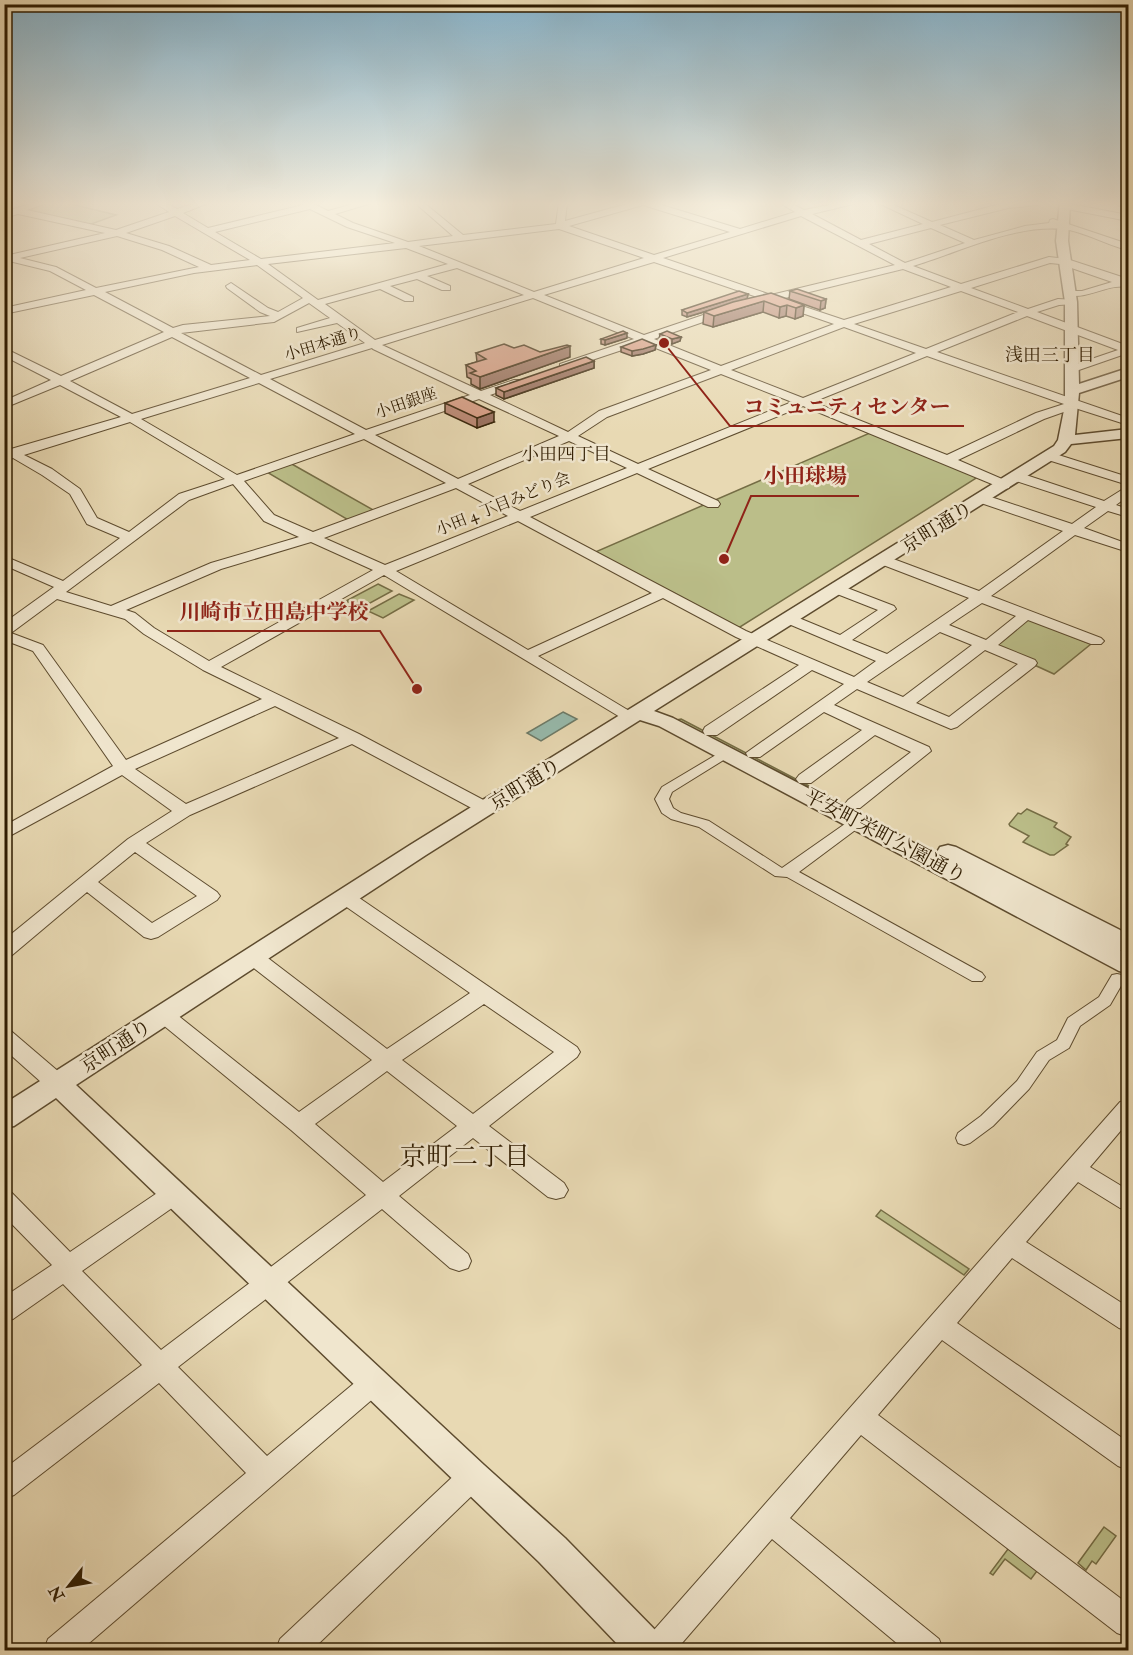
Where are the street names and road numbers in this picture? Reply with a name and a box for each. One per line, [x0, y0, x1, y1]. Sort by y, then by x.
street label: 小田本通り [282, 323, 364, 365]
street label: 小田銀座 [372, 383, 440, 423]
street label: 小田 4 丁目みどり会 [433, 468, 573, 540]
street label: 京町通り [896, 495, 978, 559]
street label: 京町通り [484, 752, 566, 816]
street label: 平安町栄町公園通り [800, 783, 970, 889]
street label: 京町通り [76, 1014, 156, 1078]

